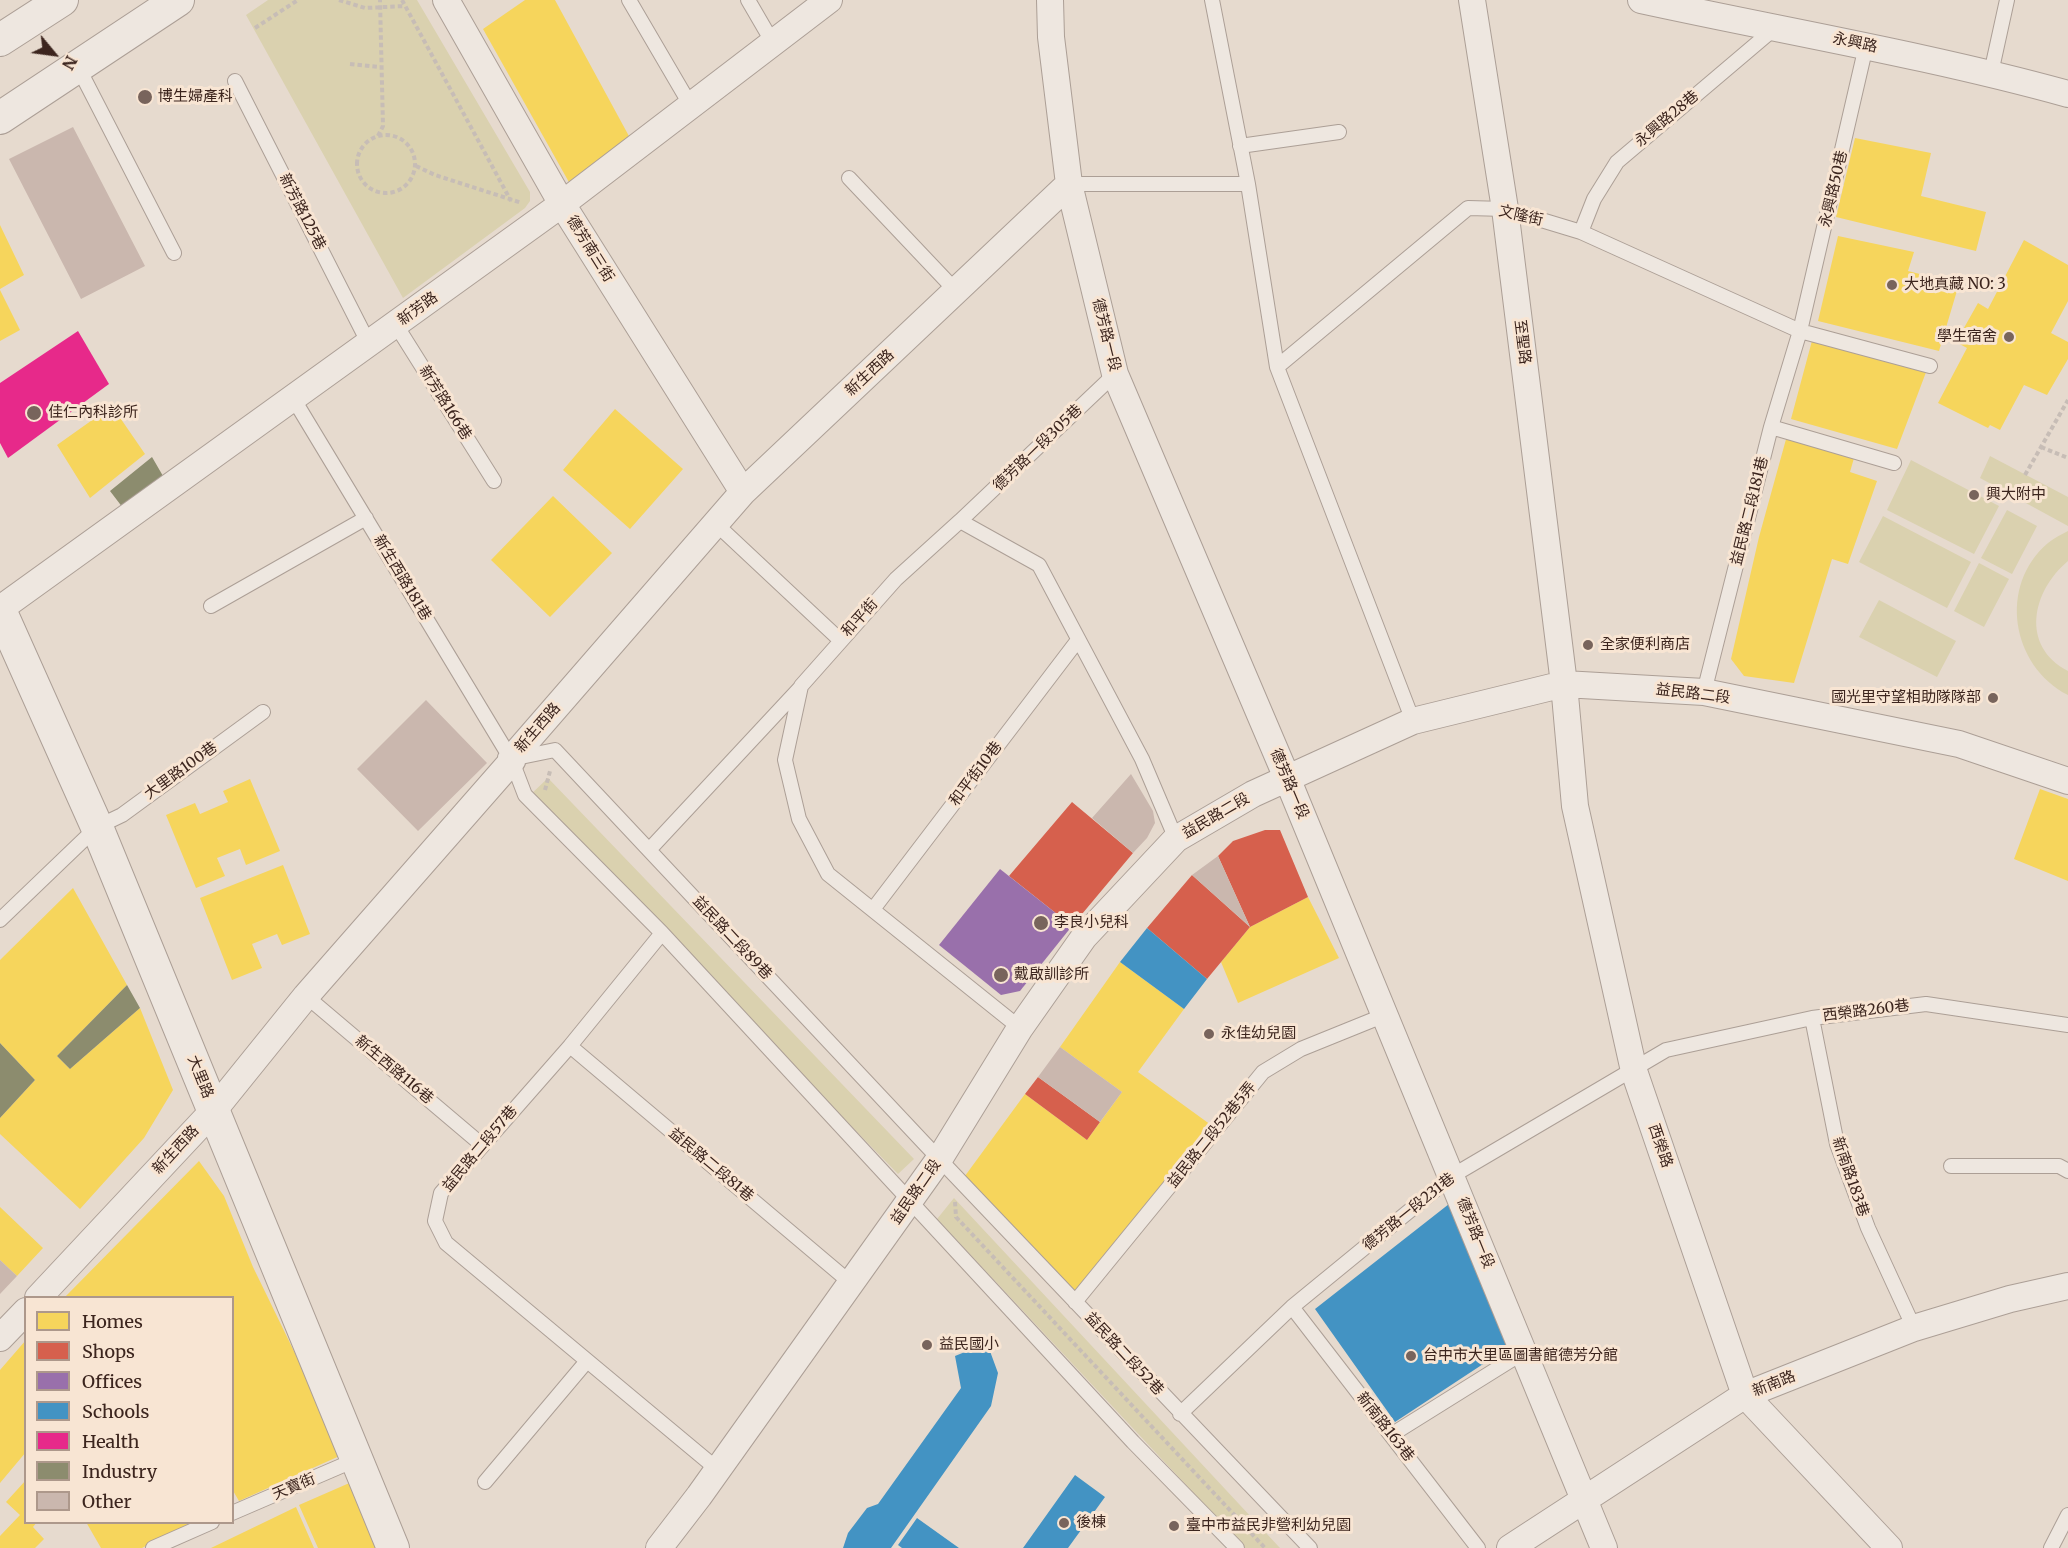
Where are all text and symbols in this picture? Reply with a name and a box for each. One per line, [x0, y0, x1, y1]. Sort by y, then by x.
north arrow [24, 24, 84, 84]
street label: 永興路 [1831, 30, 1879, 56]
text: N [58, 52, 82, 73]
street label: 永興路28巷 [1631, 87, 1703, 151]
marker: 博生婦產科 [136, 88, 154, 106]
place label: 博生婦產科 [158, 88, 233, 106]
street label: 永興路50巷 [1816, 149, 1852, 229]
street label: 新芳路125巷 [275, 171, 329, 253]
street label: 文隆街 [1497, 202, 1545, 230]
street label: 德芳南三街 [562, 212, 618, 286]
place label: 大地真藏 NO: 3 [1904, 276, 2006, 294]
marker: 大地真藏 NO: 3 [1885, 278, 1899, 292]
street label: 新芳路 [395, 288, 441, 330]
street label: 德芳路一段 [1088, 296, 1124, 374]
street label: 至聖路 [1510, 319, 1534, 365]
place label: 學生宿舍 [1937, 328, 1997, 346]
marker: 學生宿舍 [2002, 330, 2016, 344]
street label: 新生西路 [842, 346, 898, 400]
street label: 新芳路166巷 [415, 362, 475, 444]
street label: 德芳路一段305巷 [990, 401, 1086, 495]
marker: 佳仁內科診所 [25, 404, 43, 422]
place label: 佳仁內科診所 [48, 404, 138, 422]
street label: 益民路二段181巷 [1728, 455, 1772, 567]
place label: 興大附中 [1986, 486, 2046, 504]
marker: 興大附中 [1967, 488, 1981, 502]
street label: 新生西路181巷 [369, 532, 435, 624]
street label: 和平街 [838, 595, 882, 641]
place label: 全家便利商店 [1600, 636, 1690, 654]
marker: 全家便利商店 [1581, 638, 1595, 652]
street label: 益民路二段 [1655, 680, 1731, 708]
place label: 國光里守望相助隊隊部 [1831, 689, 1981, 707]
marker: 國光里守望相助隊隊部 [1986, 691, 2000, 705]
street label: 新生西路 [512, 699, 564, 757]
street label: 和平街10巷 [946, 738, 1006, 810]
street label: 大里路100巷 [141, 739, 221, 803]
street label: 德芳路一段 [1266, 746, 1312, 822]
street label: 益民路二段 [1179, 789, 1253, 843]
street label: 益民路二段89巷 [689, 892, 775, 984]
marker: 李良小兒科 [1032, 914, 1050, 932]
place label: 李良小兒科 [1054, 914, 1129, 932]
marker: 戴啟訓診所 [992, 966, 1010, 984]
place label: 戴啟訓診所 [1014, 966, 1089, 984]
street label: 西榮路260巷 [1822, 997, 1910, 1025]
place label: 永佳幼兒園 [1221, 1025, 1296, 1043]
marker: 永佳幼兒園 [1202, 1027, 1216, 1041]
street label: 新生西路116巷 [351, 1032, 437, 1108]
street label: 大里路 [183, 1053, 217, 1101]
street label: 益民路二段52巷5弄 [1164, 1079, 1260, 1191]
street label: 益民路二段57巷 [439, 1102, 521, 1196]
street label: 新生西路 [149, 1122, 203, 1178]
street label: 西榮路 [1644, 1122, 1676, 1170]
street label: 益民路二段81巷 [665, 1124, 757, 1206]
street label: 新南路183巷 [1828, 1135, 1872, 1219]
street label: 益民路二段 [887, 1156, 945, 1228]
street label: 德芳路一段231巷 [1359, 1169, 1459, 1255]
street label: 德芳路一段 [1453, 1195, 1497, 1271]
legend [24, 1296, 234, 1524]
street label: 益民路二段52巷 [1081, 1309, 1167, 1399]
text: Homes [82, 1310, 143, 1333]
place label: 益民國小 [939, 1336, 999, 1354]
marker: 益民國小 [920, 1338, 934, 1352]
text: Shops [82, 1340, 135, 1363]
place label: 台中市大里區圖書館德芳分館 [1423, 1347, 1618, 1365]
marker: 台中市大里區圖書館德芳分館 [1404, 1349, 1418, 1363]
street label: 新南路 [1750, 1367, 1798, 1401]
text: Offices [82, 1370, 142, 1393]
street label: 新南路163巷 [1352, 1389, 1418, 1465]
text: Schools [82, 1400, 149, 1423]
text: Health [82, 1430, 139, 1453]
text: Industry [82, 1460, 157, 1483]
street label: 天寶街 [270, 1470, 318, 1504]
text: Other [82, 1490, 132, 1513]
place label: 後棟 [1076, 1514, 1106, 1532]
marker: 後棟 [1057, 1516, 1071, 1530]
place label: 臺中市益民非營利幼兒園 [1186, 1517, 1351, 1535]
marker: 臺中市益民非營利幼兒園 [1167, 1519, 1181, 1533]

